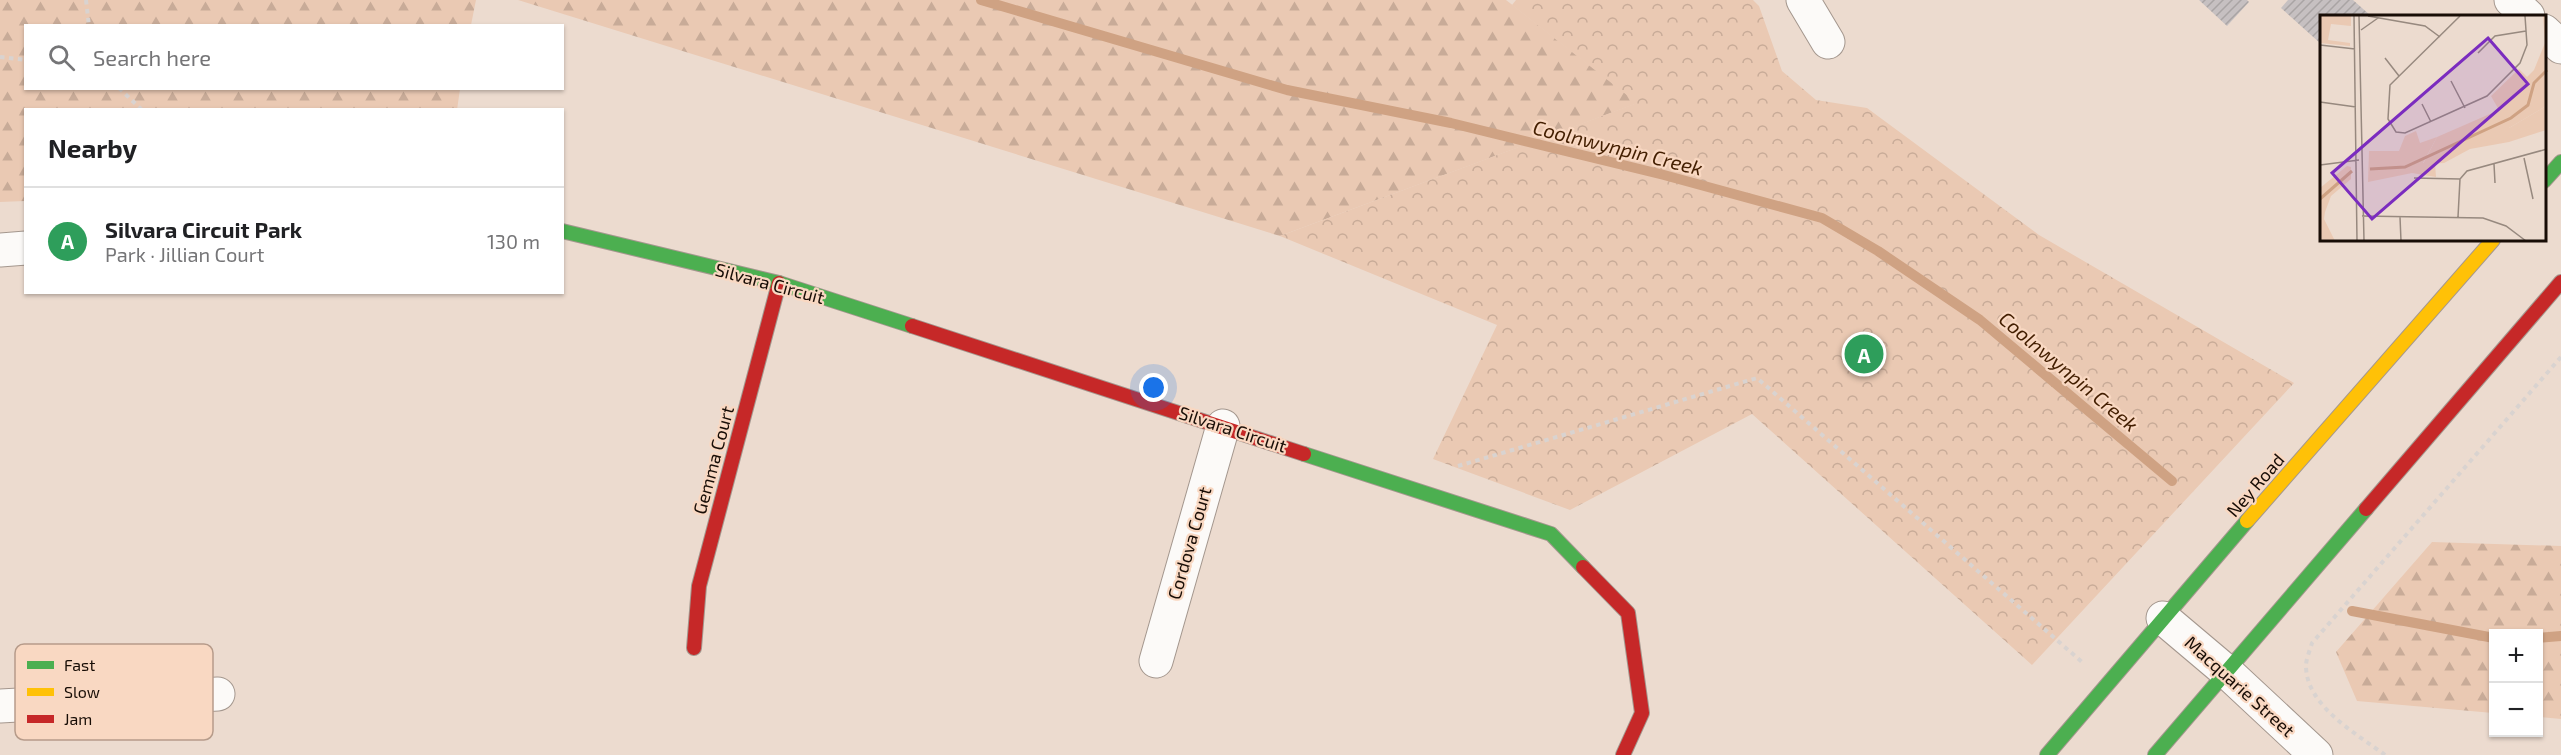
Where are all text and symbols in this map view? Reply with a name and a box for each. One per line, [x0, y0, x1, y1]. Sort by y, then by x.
inset map [2320, 15, 2546, 242]
search box [24, 24, 564, 90]
icon: search [45, 41, 78, 74]
text: Search here [93, 44, 211, 70]
water label: Coolnwynpin Creek [1530, 114, 1705, 181]
text: Nearby [48, 132, 137, 163]
text: Silvara Circuit Park [105, 216, 302, 242]
text: A [61, 229, 74, 253]
text: 130 m [487, 229, 540, 253]
text: Park · Jillian Court [105, 242, 264, 266]
street label: Silvara Circuit [713, 258, 827, 308]
water label: Coolnwynpin Creek [1994, 306, 2143, 437]
pin: A [1844, 332, 1884, 376]
your location [1139, 373, 1168, 402]
street label: Silvara Circuit [1176, 401, 1290, 457]
street label: Gemma Court [688, 403, 738, 517]
street label: Ney Road [2221, 449, 2289, 521]
street label: Cordova Court [1162, 484, 1216, 602]
map controls [2489, 629, 2543, 737]
button: + [2489, 629, 2543, 683]
street label: Macquarie Street [2181, 631, 2300, 741]
legend [15, 644, 213, 740]
text: Fast [64, 655, 95, 674]
text: Slow [64, 682, 100, 701]
button: − [2489, 683, 2543, 737]
text: Jam [64, 709, 92, 728]

